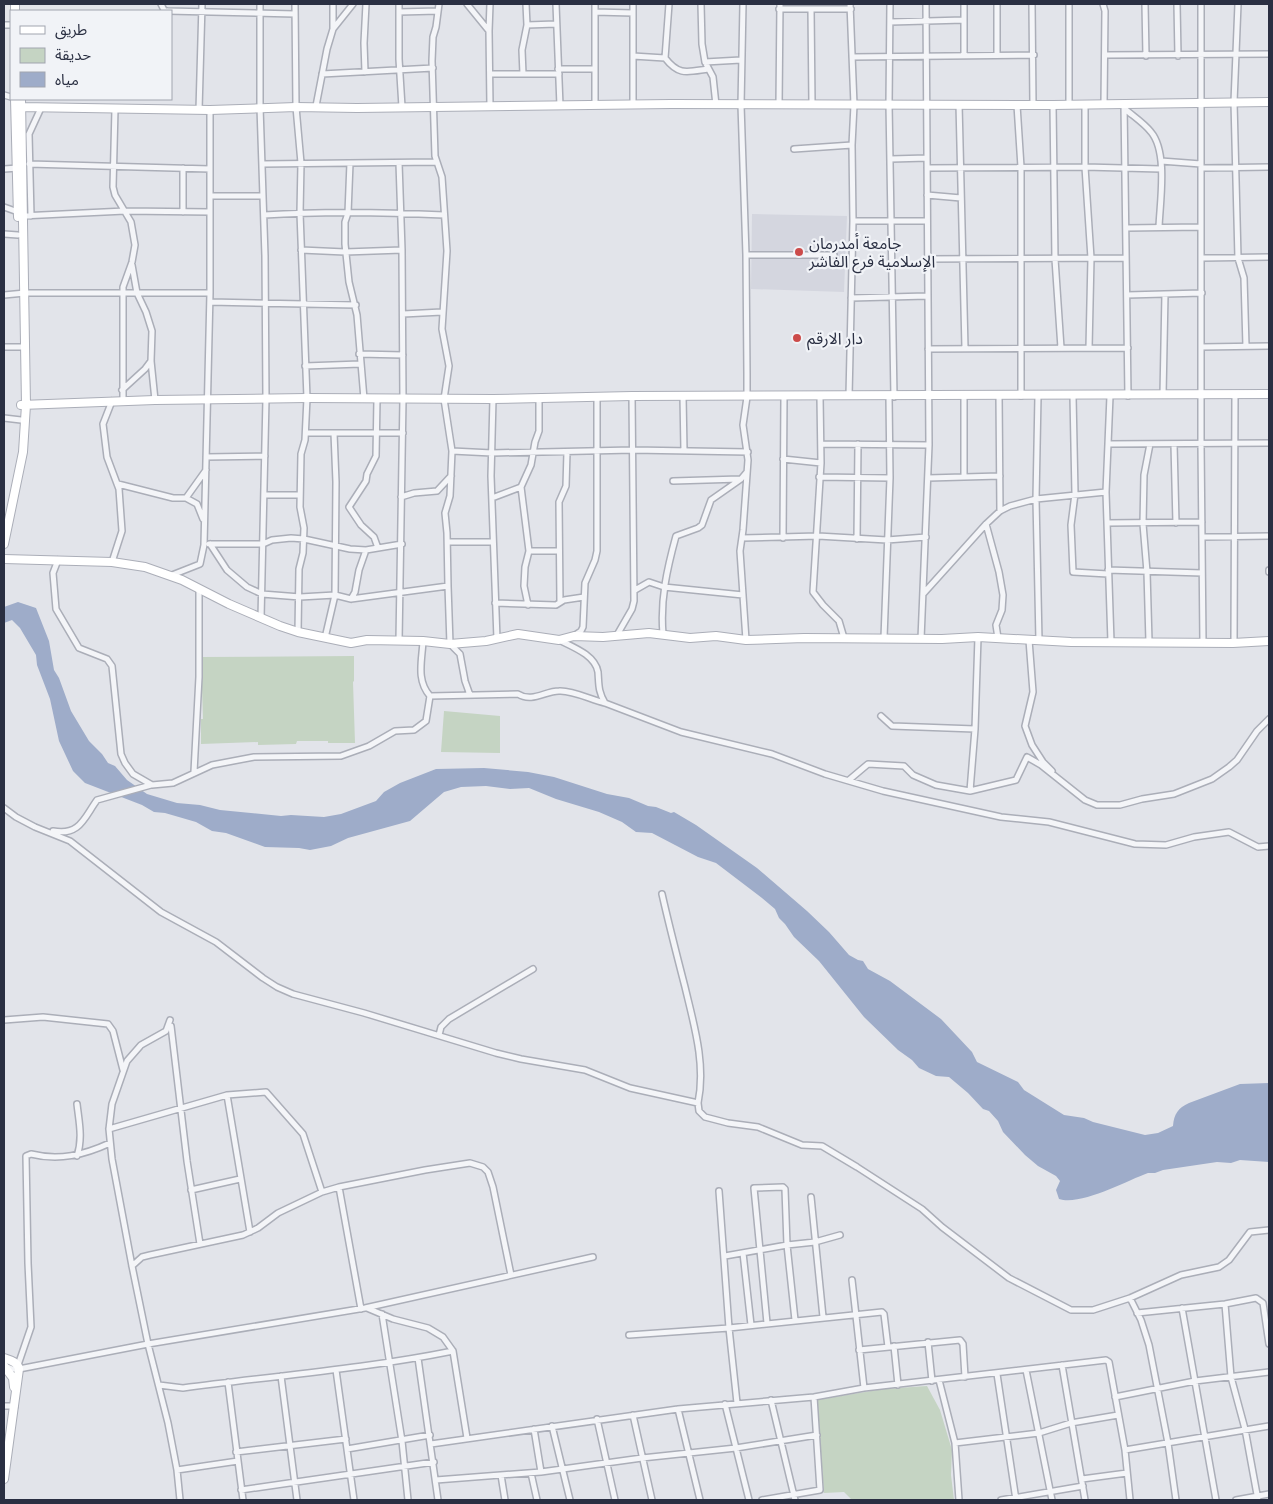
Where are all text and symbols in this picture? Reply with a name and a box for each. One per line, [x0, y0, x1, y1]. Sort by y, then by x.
legend [10, 10, 172, 100]
text: طريق [55, 21, 87, 40]
text: حديقة [55, 46, 91, 63]
text: مياه [55, 71, 79, 88]
place label: جامعة أمدرمان الإسلامية فرع الفاشر [808, 233, 935, 274]
marker: جامعة أمدرمان الإسلامية فرع الفاشر [793, 246, 805, 258]
place label: دار الارقم [807, 329, 863, 351]
marker: دار الارقم [791, 332, 803, 344]

